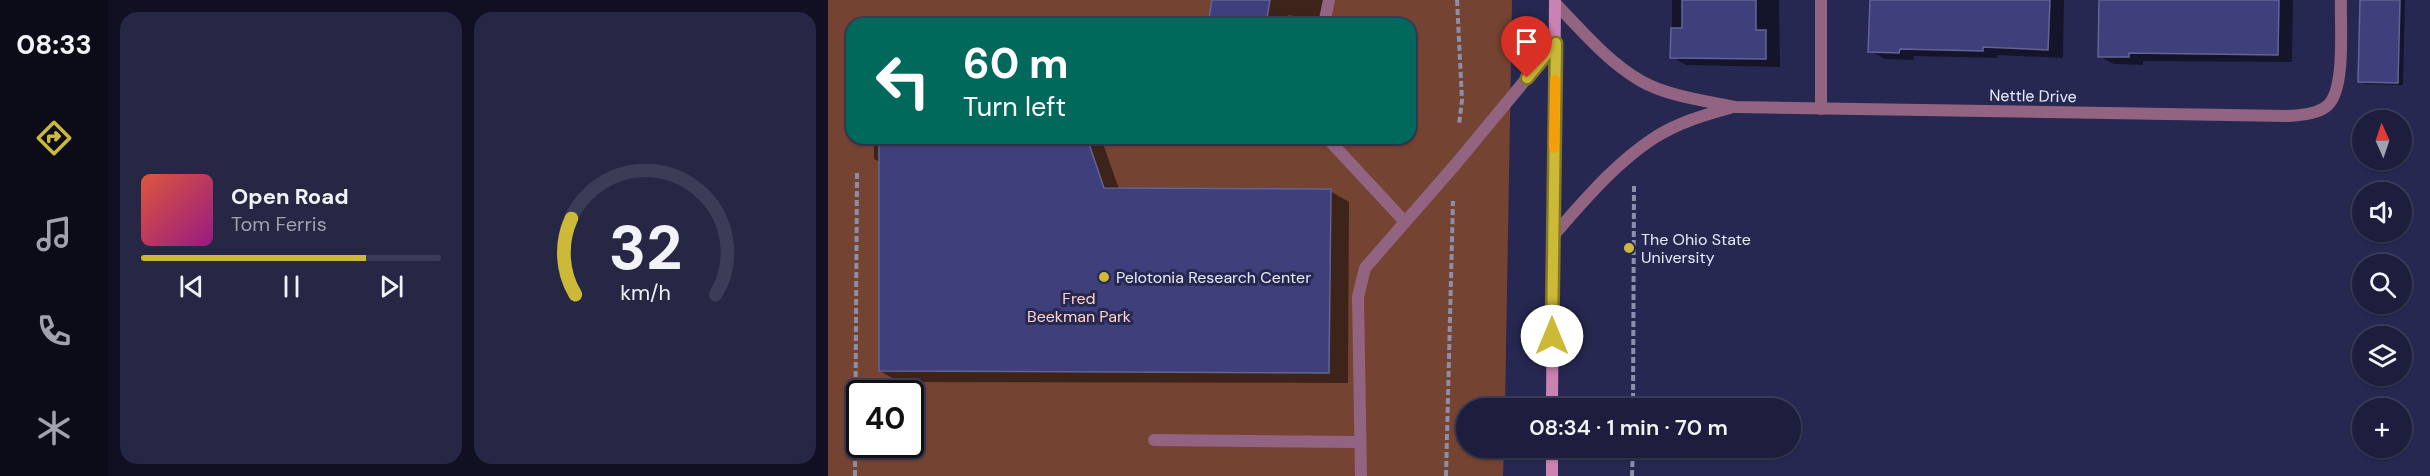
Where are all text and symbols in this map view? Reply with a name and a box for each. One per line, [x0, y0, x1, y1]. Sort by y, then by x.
pin [1501, 16, 1552, 78]
icon: arrive [1510, 25, 1543, 58]
text: 08:33 [16, 27, 92, 62]
text: 60 m [963, 36, 1069, 91]
icon: left [864, 42, 942, 120]
street label: Nettle Drive [1989, 85, 2077, 107]
text: Turn left [963, 89, 1066, 124]
north arrow [2352, 110, 2412, 170]
map controls [2352, 110, 2412, 458]
icon: directions [33, 117, 75, 159]
text: Open Road [231, 182, 349, 211]
button: sound [2352, 182, 2412, 242]
text: 32 [608, 207, 682, 288]
text: Tom Ferris [231, 211, 327, 237]
icon: music [33, 213, 75, 255]
place label: The Ohio State University [1641, 229, 1751, 268]
marker: The Ohio State University [1622, 241, 1636, 255]
button: search [2352, 254, 2412, 314]
place label: Pelotonia Research Center [1116, 267, 1311, 288]
icon: previous [175, 270, 208, 303]
icon: pause [275, 270, 308, 303]
icon: next [375, 270, 408, 303]
marker: Pelotonia Research Center [1097, 270, 1111, 284]
text: km/h [620, 279, 670, 307]
park label: Fred Beekman Park [1027, 288, 1131, 327]
position arrow [1520, 304, 1584, 368]
icon: phone [33, 310, 75, 352]
button: layers [2352, 326, 2412, 386]
speed limit sign: 40 [846, 380, 924, 458]
button: + [2352, 398, 2412, 458]
icon: climate [33, 407, 75, 449]
text: 08:34 · 1 min · 70 m [1529, 413, 1728, 442]

